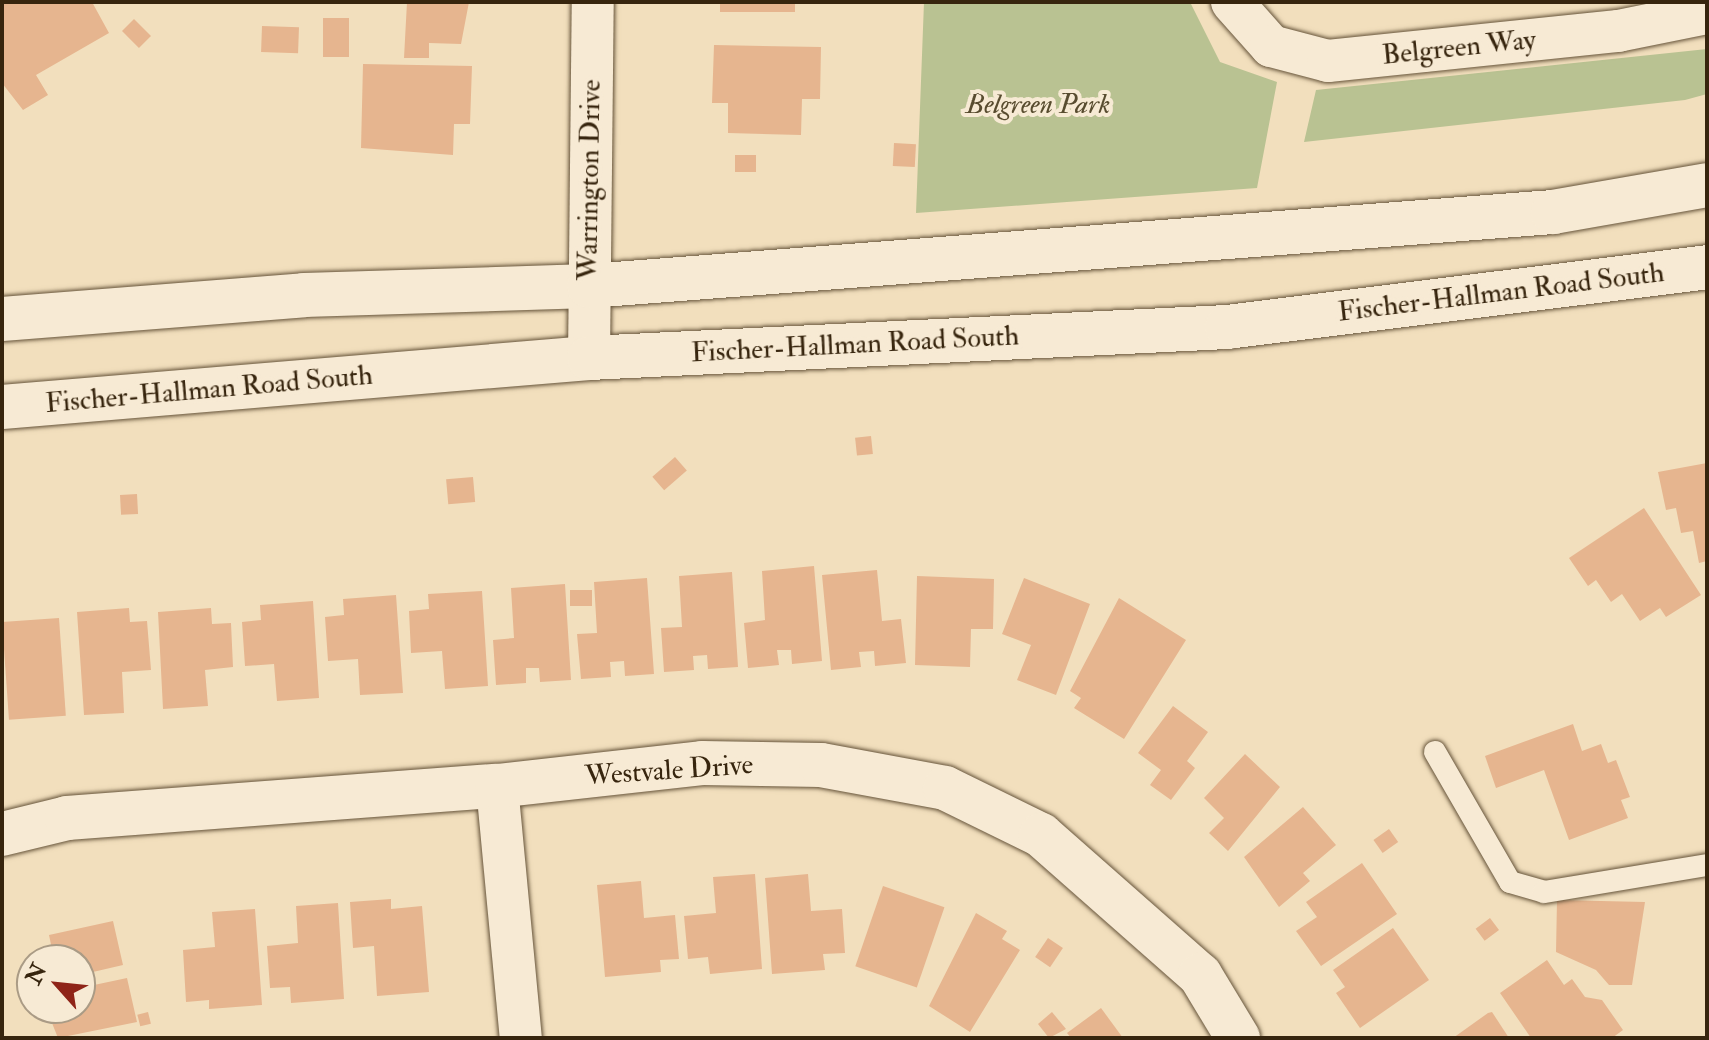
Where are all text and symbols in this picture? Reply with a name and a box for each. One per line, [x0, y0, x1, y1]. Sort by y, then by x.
street label: Belgreen Way [1380, 23, 1538, 73]
street label: Warrington Drive [571, 79, 609, 281]
park label: Belgreen Park [966, 88, 1110, 122]
street label: Fischer-Hallman Road South [1336, 256, 1666, 330]
street label: Fischer-Hallman Road South [690, 320, 1020, 370]
street label: Fischer-Hallman Road South [44, 359, 374, 421]
street label: Westvale Drive [584, 748, 754, 794]
north arrow [16, 944, 96, 1024]
text: N [19, 959, 53, 989]

